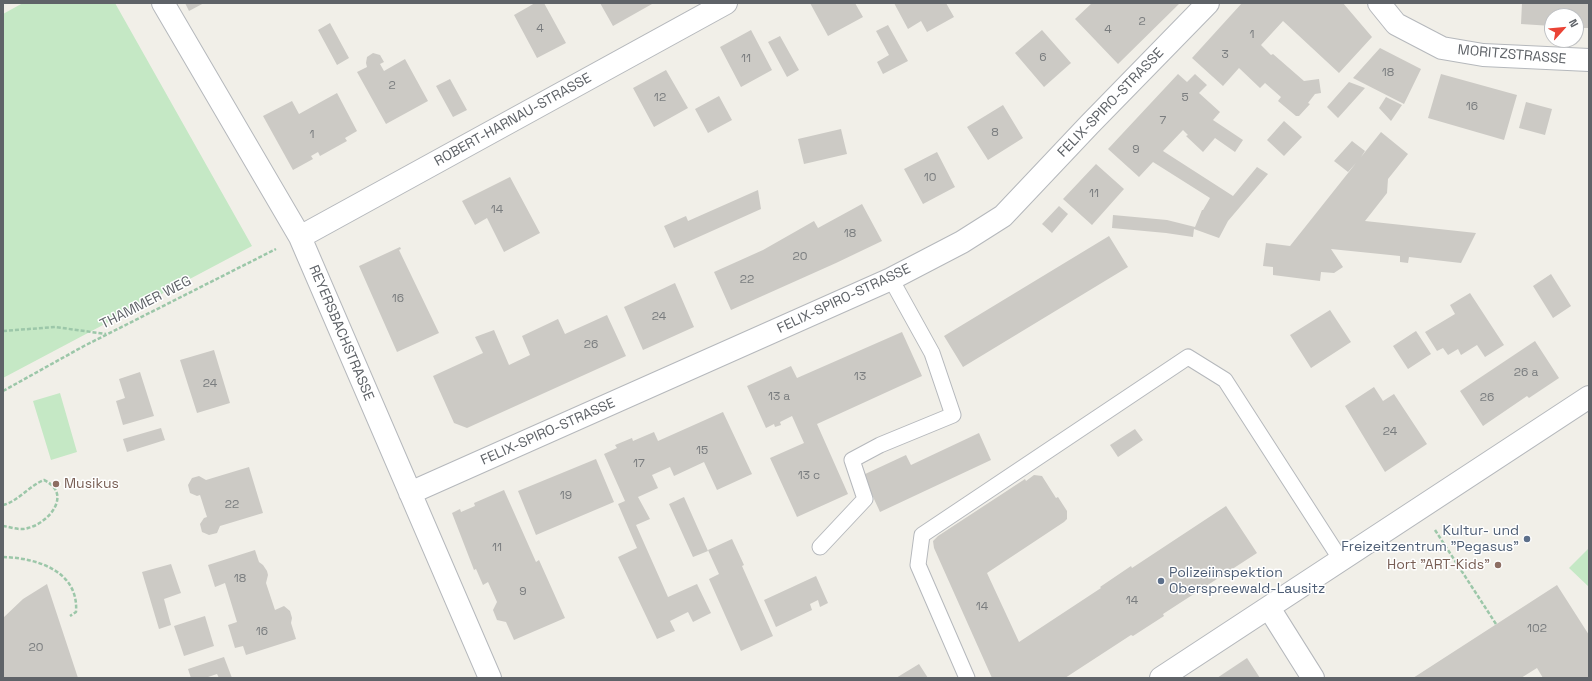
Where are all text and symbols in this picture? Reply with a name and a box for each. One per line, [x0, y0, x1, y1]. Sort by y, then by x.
north arrow [1544, 8, 1584, 48]
house number: 2 [1138, 15, 1146, 29]
text: N [1566, 17, 1582, 29]
house number: 4 [536, 22, 544, 36]
house number: 4 [1104, 23, 1112, 37]
house number: 1 [1249, 28, 1255, 42]
street label: MORITZSTRASSE [1457, 42, 1567, 68]
street label: FELIX-SPIRO-STRASSE [1055, 45, 1167, 161]
house number: 3 [1221, 48, 1229, 62]
house number: 6 [1039, 51, 1047, 65]
house number: 11 [741, 52, 751, 66]
house number: 18 [1382, 66, 1394, 80]
street label: ROBERT-HARNAU-STRASSE [432, 70, 594, 170]
house number: 2 [388, 79, 396, 93]
house number: 12 [654, 91, 666, 105]
house number: 5 [1181, 91, 1189, 105]
house number: 16 [1466, 100, 1478, 114]
house number: 7 [1160, 114, 1166, 128]
house number: 8 [991, 126, 999, 140]
house number: 1 [309, 128, 315, 142]
house number: 9 [1132, 143, 1140, 157]
house number: 10 [924, 171, 936, 185]
house number: 11 [1089, 187, 1099, 201]
house number: 14 [491, 203, 503, 217]
house number: 18 [844, 227, 856, 241]
house number: 20 [793, 250, 807, 264]
street label: FELIX-SPIRO-STRASSE [775, 261, 913, 337]
street label: REYERSBACHSTRASSE [305, 263, 377, 403]
street label: THAMMER WEG [98, 273, 194, 333]
house number: 22 [740, 273, 754, 287]
house number: 16 [392, 292, 404, 306]
house number: 24 [652, 310, 666, 324]
house number: 26 [584, 338, 598, 352]
house number: 26 a [1514, 366, 1538, 380]
house number: 13 [854, 370, 866, 384]
house number: 24 [203, 377, 217, 391]
house number: 13 a [768, 390, 790, 404]
house number: 26 [1480, 391, 1494, 405]
street label: FELIX-SPIRO-STRASSE [478, 395, 618, 469]
house number: 24 [1383, 425, 1397, 439]
house number: 15 [696, 444, 708, 458]
house number: 17 [633, 457, 645, 471]
house number: 13 c [798, 469, 820, 483]
place label: Musikus [64, 476, 119, 492]
marker: Musikus [51, 479, 61, 489]
house number: 19 [560, 489, 572, 503]
house number: 22 [225, 498, 239, 512]
place label: Kultur- und Freizeitzentrum "Pegasus" [1341, 523, 1519, 556]
marker: Kultur- und Freizeitzentrum "Pegasus" [1522, 534, 1532, 544]
house number: 11 [492, 541, 502, 555]
place label: Hort "ART-Kids" [1387, 557, 1490, 573]
marker: Hort "ART-Kids" [1493, 560, 1503, 570]
place label: Polizeiinspektion Oberspreewald-Lausitz [1169, 565, 1325, 598]
house number: 18 [234, 572, 246, 586]
marker: Polizeiinspektion Oberspreewald-Lausitz [1156, 576, 1166, 586]
house number: 9 [519, 585, 527, 599]
house number: 14 [1126, 594, 1138, 608]
house number: 14 [976, 600, 988, 614]
house number: 102 [1527, 622, 1547, 636]
house number: 16 [256, 625, 268, 639]
house number: 20 [29, 641, 43, 655]

